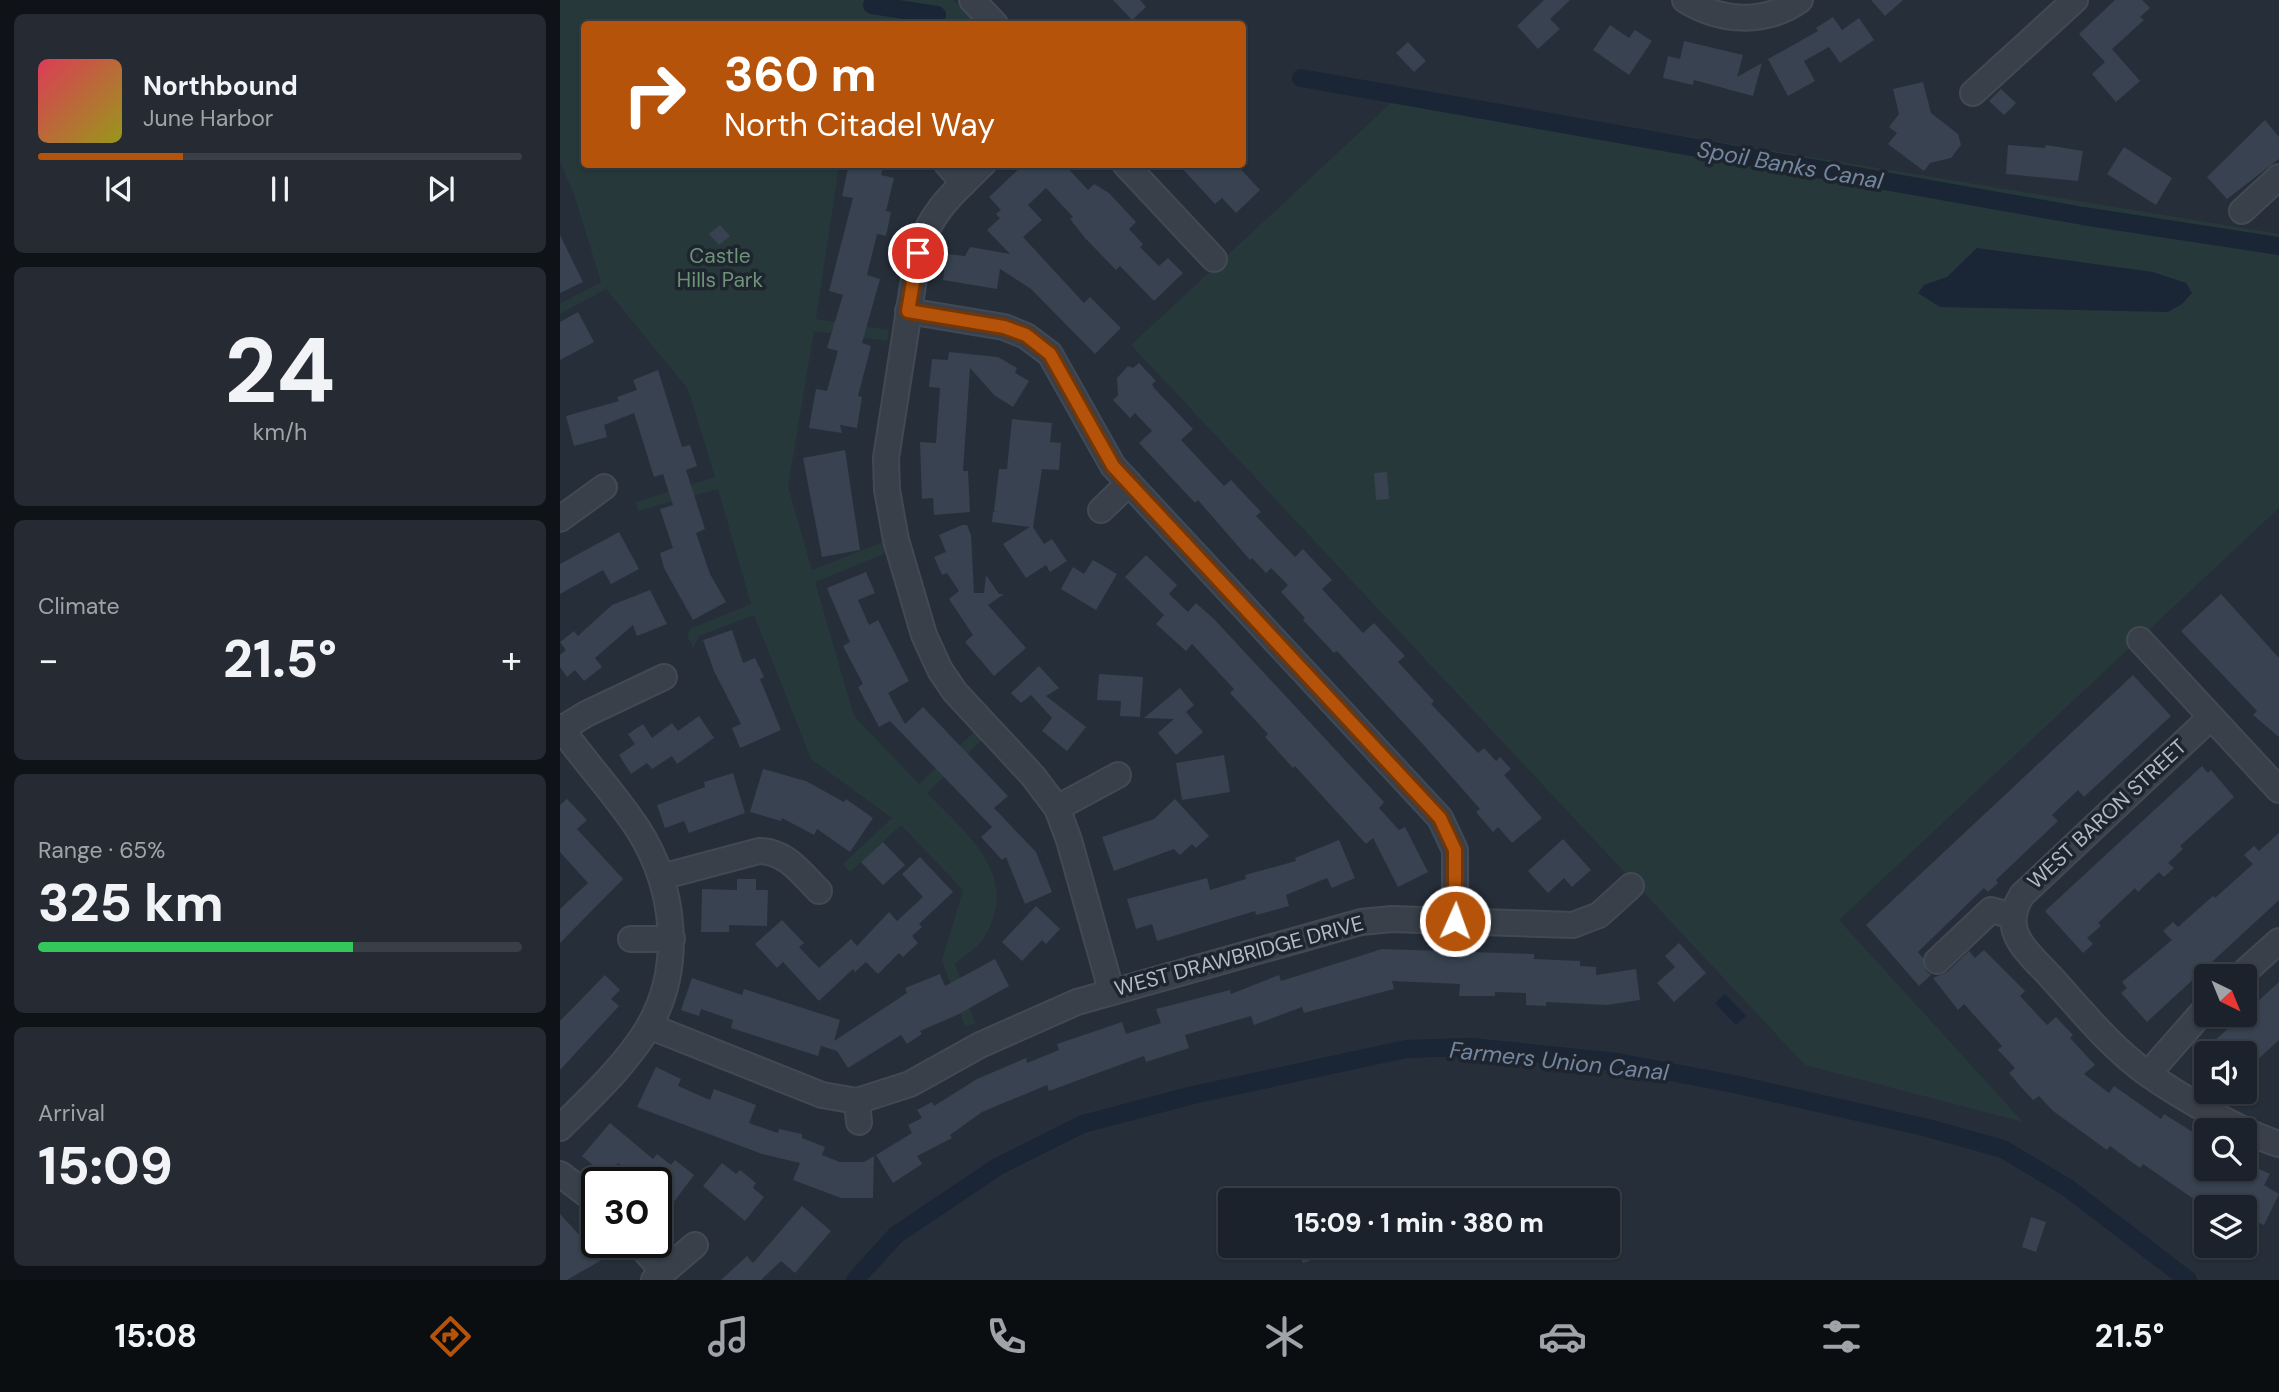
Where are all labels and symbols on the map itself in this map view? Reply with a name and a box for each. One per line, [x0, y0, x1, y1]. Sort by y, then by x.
water label: Spoil Banks Canal [1695, 134, 1886, 196]
pin [888, 223, 948, 283]
park label: Castle Hills Park [677, 242, 764, 294]
street label: WEST BARON STREET [2021, 733, 2193, 895]
position arrow [1418, 884, 1492, 958]
street label: WEST DRAWBRIDGE DRIVE [1111, 909, 1367, 1003]
north arrow [2194, 964, 2258, 1027]
water label: Farmers Union Canal [1448, 1035, 1671, 1088]
speed limit sign: 30 [581, 1167, 672, 1258]

